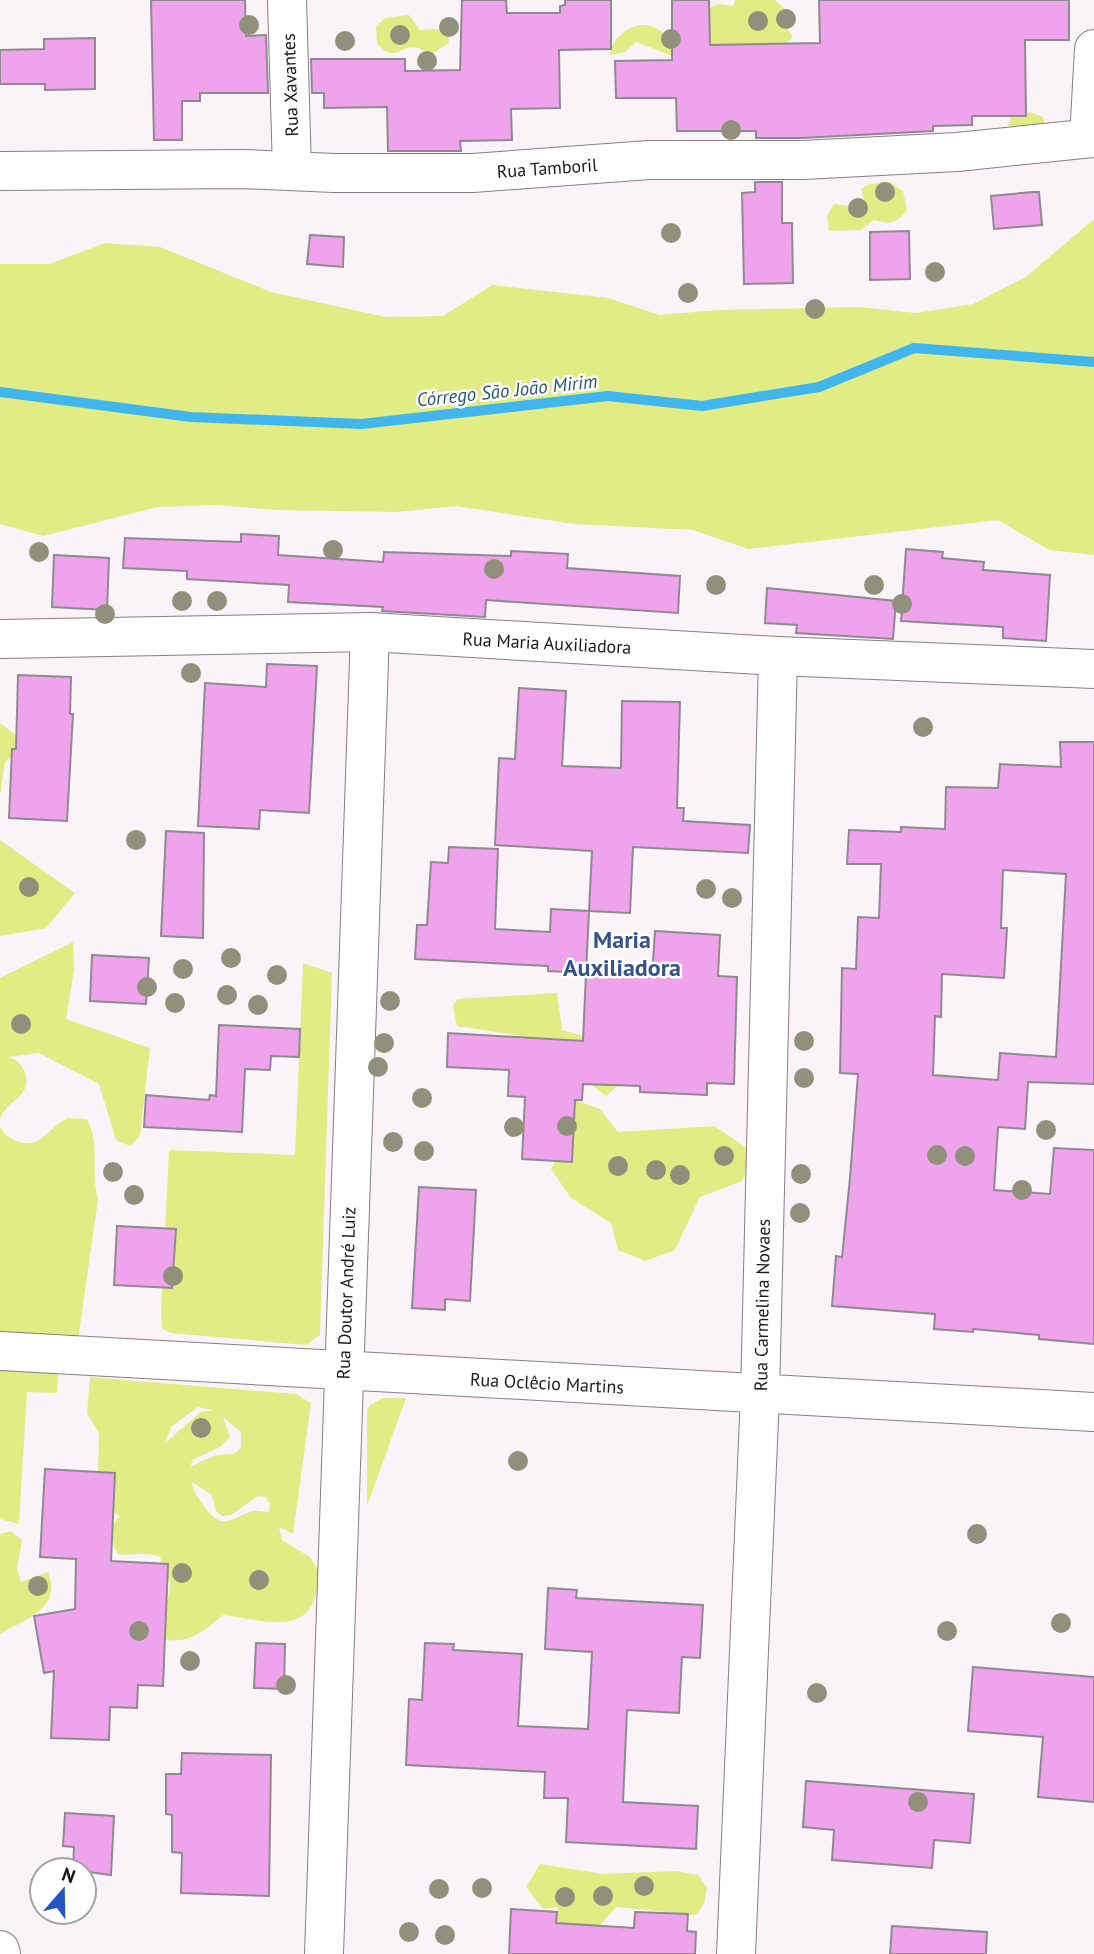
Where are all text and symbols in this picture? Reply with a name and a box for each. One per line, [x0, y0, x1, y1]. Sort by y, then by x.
street label: Rua Xavantes [277, 33, 303, 137]
street label: Rua Tamboril [496, 153, 599, 183]
water label: Córrego São João Mirim [416, 369, 598, 411]
street label: Rua Maria Auxiliadora [462, 627, 632, 659]
district label: Maria Auxiliadora [563, 924, 681, 983]
street label: Rua Doutor André Luiz [331, 1206, 361, 1380]
street label: Rua Carmelina Novaes [749, 1219, 775, 1391]
street label: Rua Oclêcio Martins [469, 1367, 625, 1399]
north arrow [28, 1856, 98, 1926]
text: N [59, 1862, 79, 1888]

